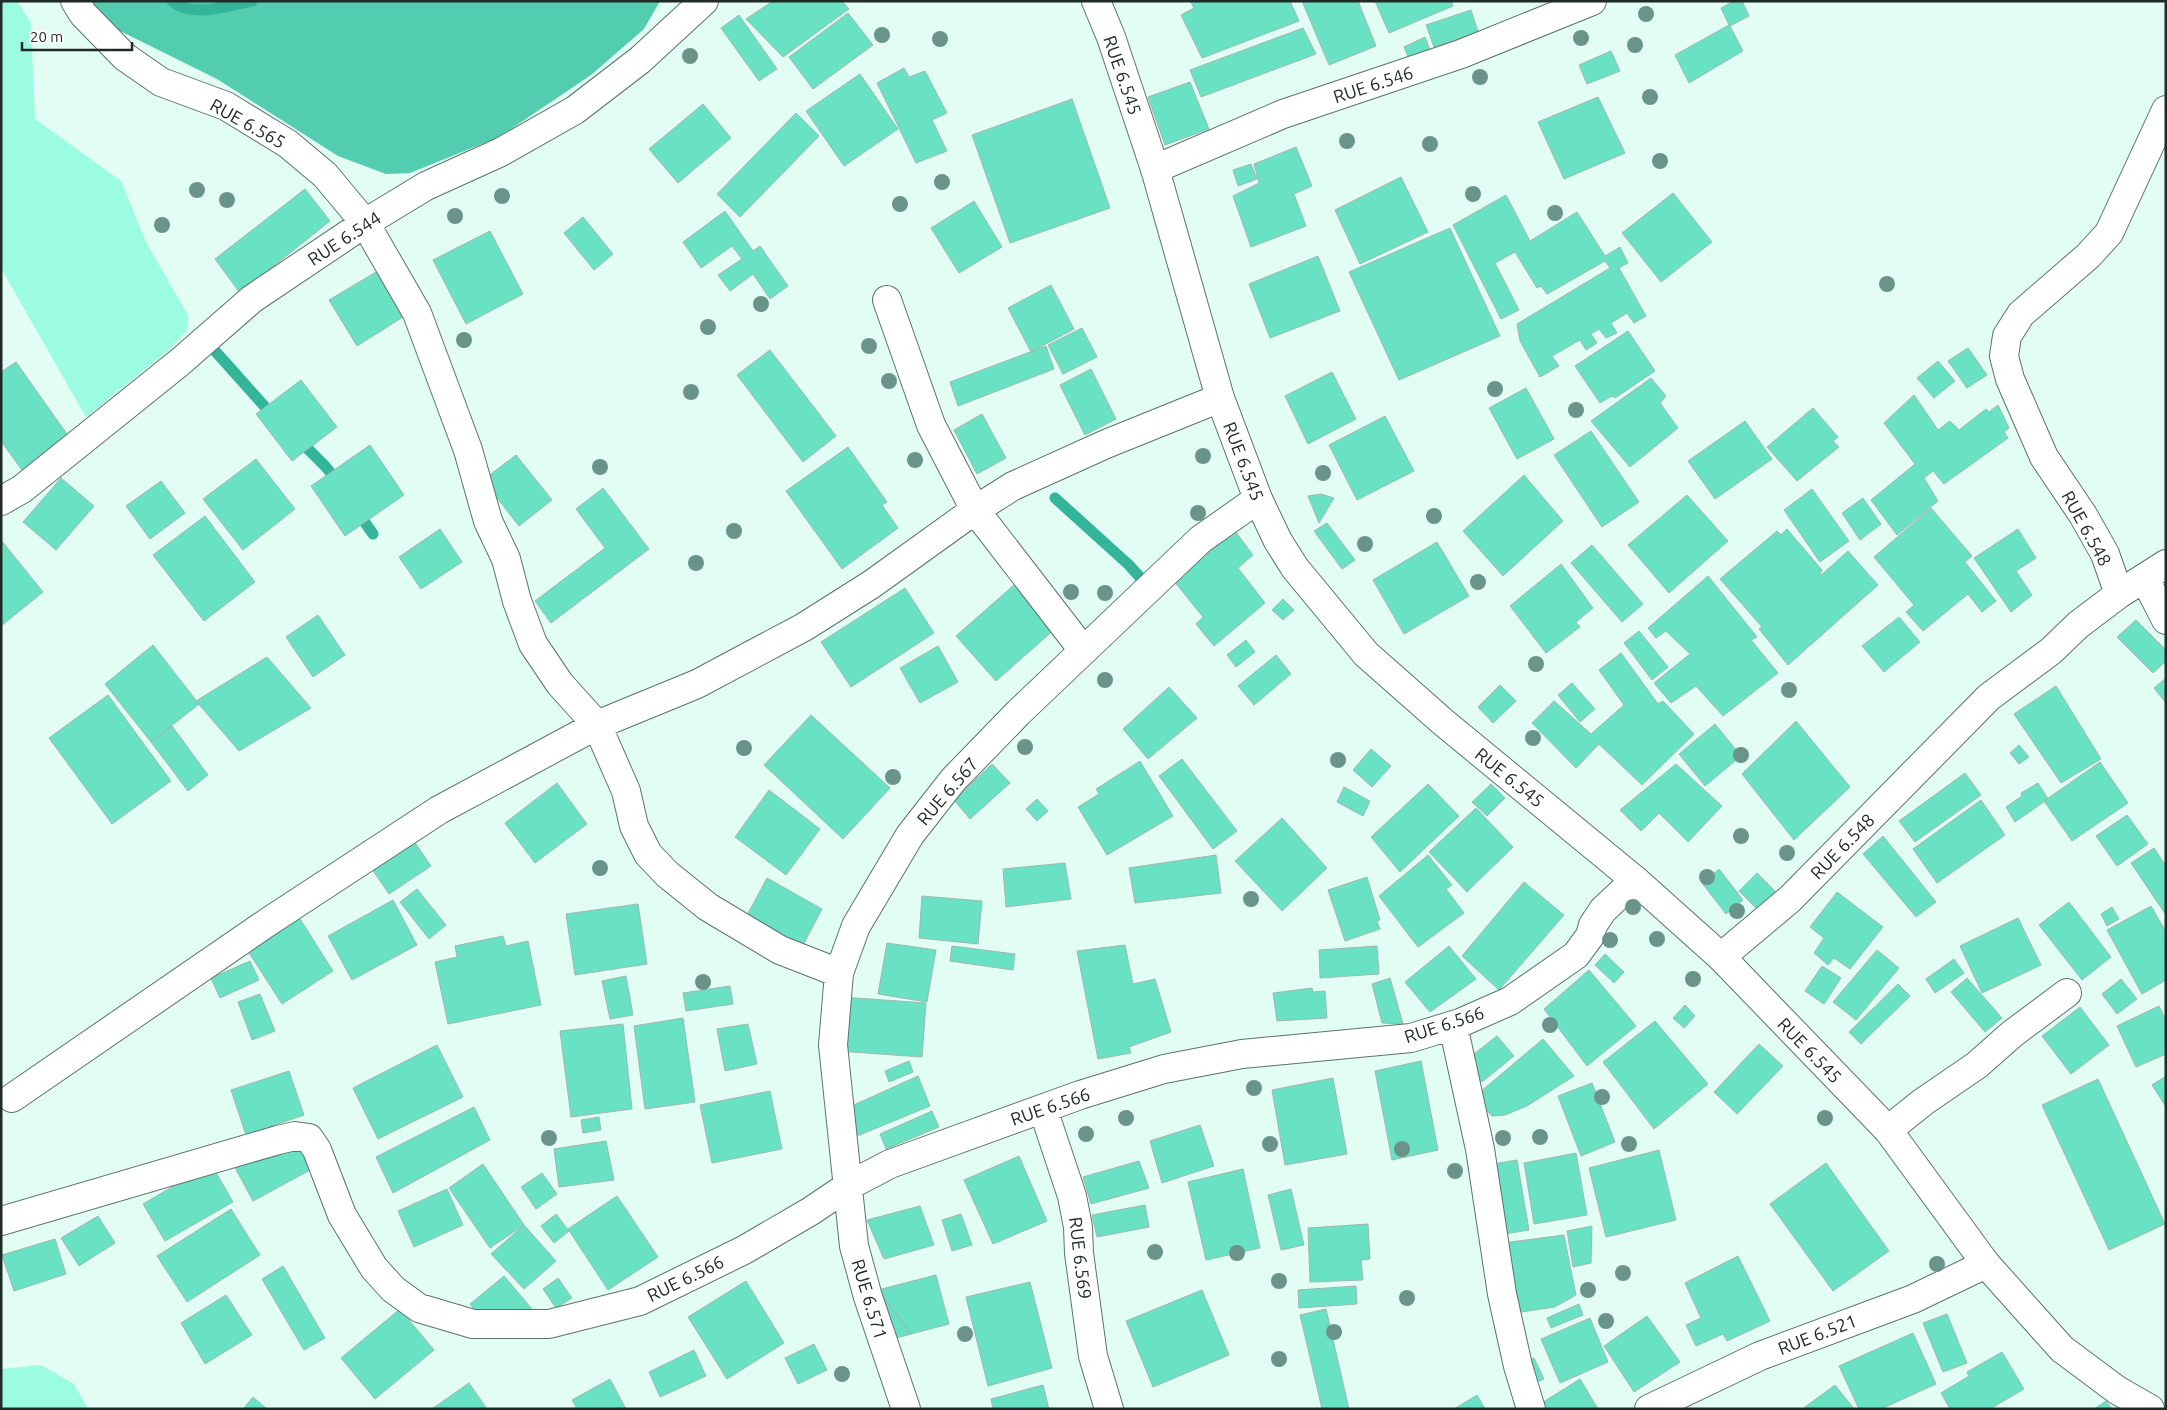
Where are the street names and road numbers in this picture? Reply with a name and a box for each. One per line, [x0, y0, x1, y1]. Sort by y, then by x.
street label: RUE 6.545 [1100, 33, 1146, 117]
street label: RUE 6.546 [1331, 62, 1415, 106]
street label: RUE 6.565 [207, 94, 289, 152]
street label: RUE 6.544 [304, 207, 384, 269]
street label: RUE 6.545 [1220, 419, 1268, 503]
street label: RUE 6.548 [2058, 487, 2116, 569]
street label: RUE 6.545 [1472, 743, 1548, 811]
street label: RUE 6.567 [912, 753, 982, 829]
street label: RUE 6.548 [1806, 809, 1878, 883]
street label: RUE 6.566 [1402, 1002, 1486, 1046]
street label: RUE 6.545 [1774, 1013, 1846, 1087]
street label: RUE 6.566 [1008, 1083, 1092, 1129]
street label: RUE 6.569 [1066, 1216, 1096, 1300]
street label: RUE 6.566 [643, 1251, 727, 1305]
street label: RUE 6.571 [848, 1257, 892, 1341]
street label: RUE 6.521 [1775, 1310, 1859, 1358]

